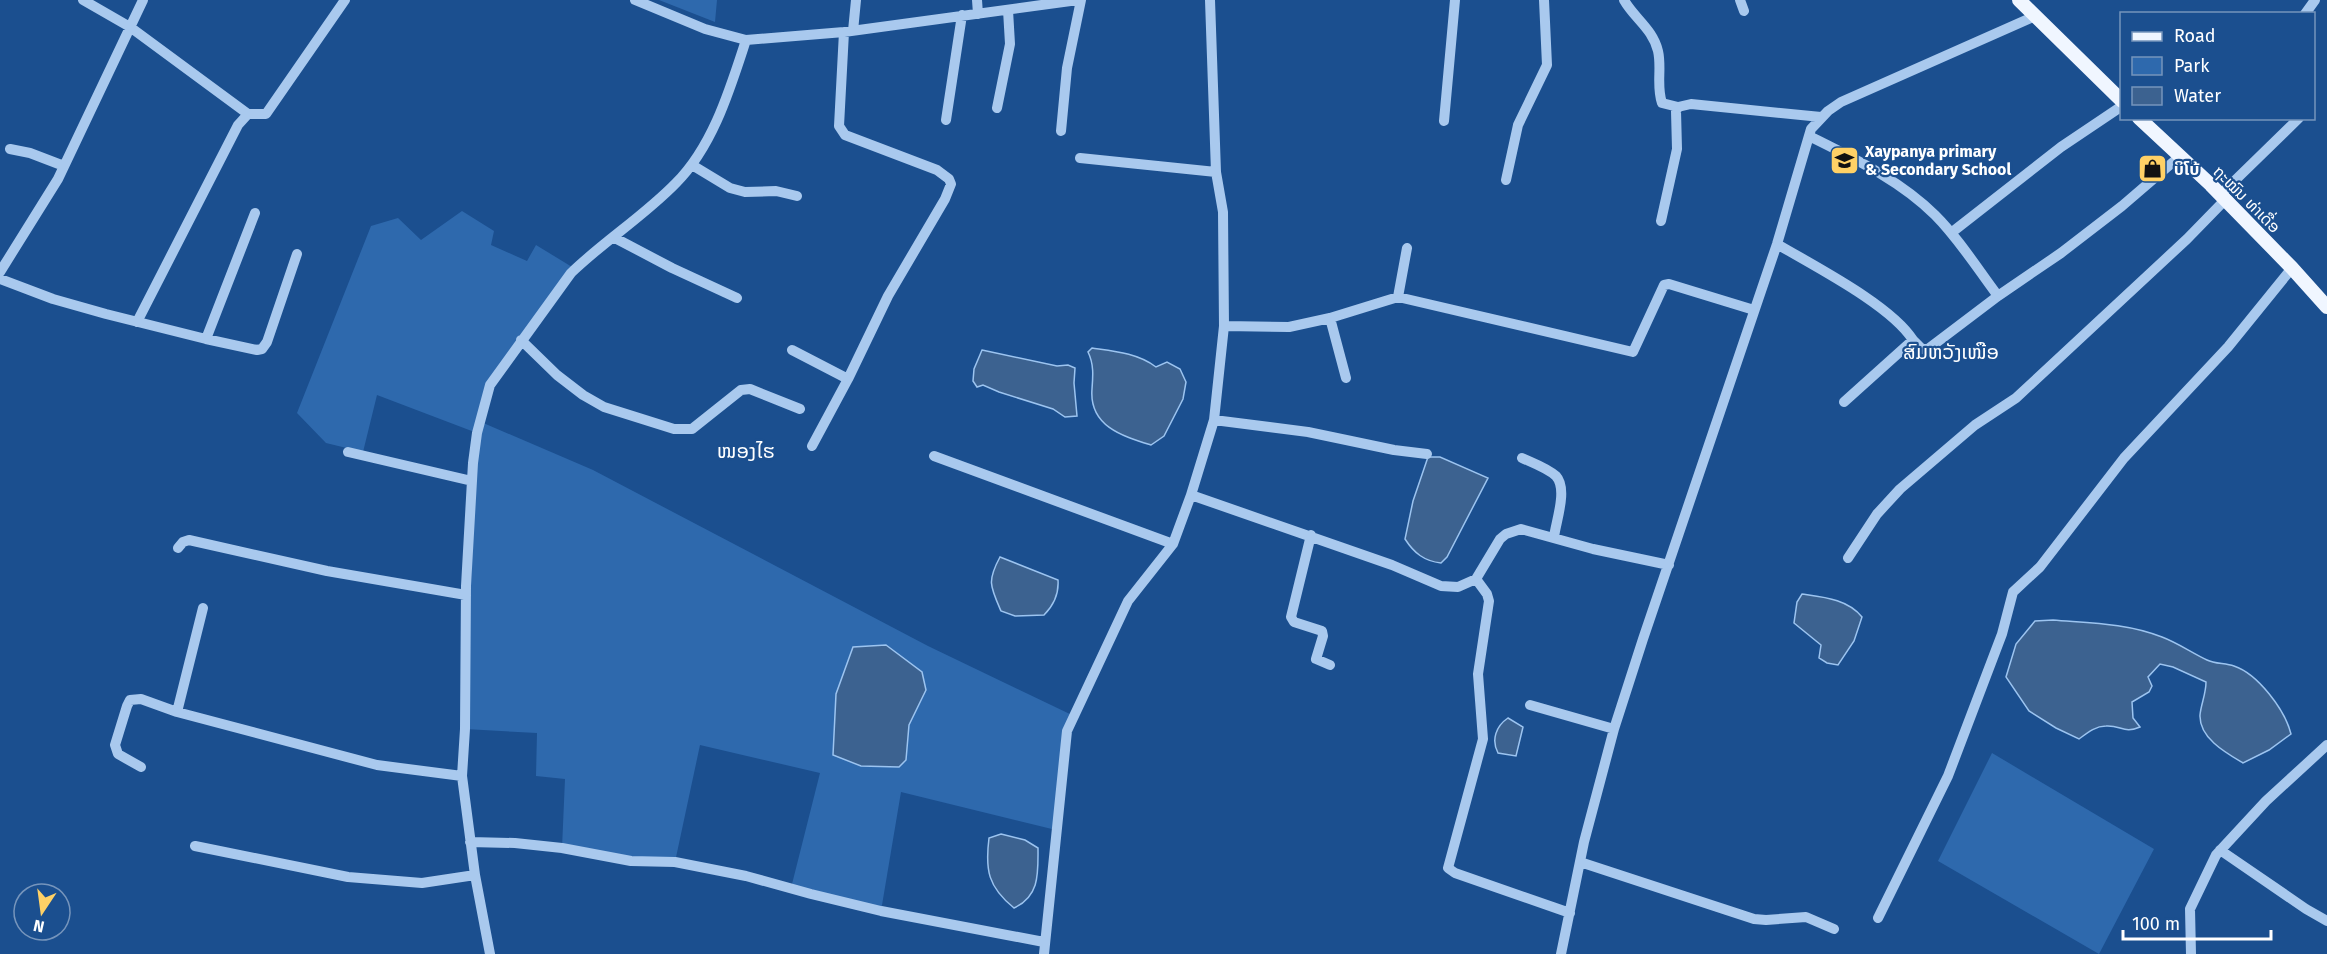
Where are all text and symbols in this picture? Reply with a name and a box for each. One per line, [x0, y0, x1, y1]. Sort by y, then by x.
legend [2120, 12, 2315, 120]
text: Road [2174, 25, 2216, 47]
text: Park [2174, 55, 2210, 77]
text: Water [2174, 85, 2221, 107]
place label: Xaypanya primary & Secondary School [1864, 142, 2011, 179]
school or university icon: Xaypanya primary & Secondary School [1828, 144, 1860, 176]
shop icon: ບິໂບ້ [2137, 153, 2169, 185]
place label: ບິໂບ້ [2174, 160, 2200, 179]
street label: ຖະໝົນ ທ່າເດື່ອ [2209, 160, 2286, 237]
district label: ສົມຫວັງເໜືອ [1903, 340, 1999, 364]
district label: ໜອງໄຮ [717, 439, 775, 463]
north arrow [12, 882, 72, 942]
scale bar [2123, 903, 2272, 941]
text: 100 m [2132, 913, 2180, 935]
text: N [31, 916, 46, 937]

